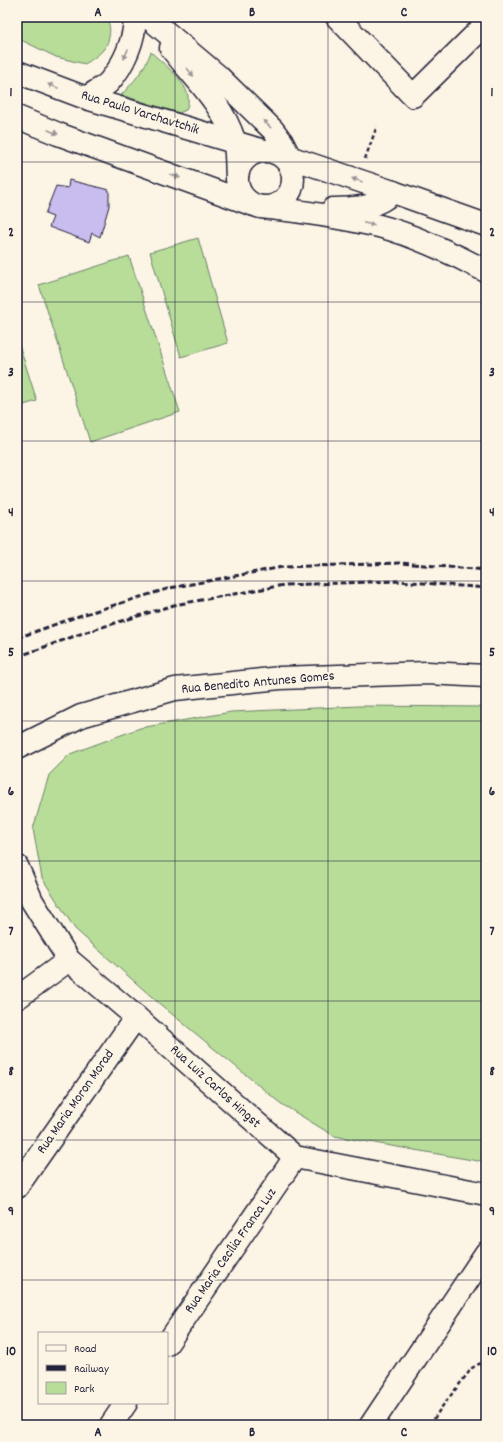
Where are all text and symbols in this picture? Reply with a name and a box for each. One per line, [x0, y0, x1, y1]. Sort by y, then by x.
text: A [94, 4, 102, 23]
text: B [249, 4, 255, 23]
text: C [401, 4, 408, 23]
one-way arrow [123, 49, 129, 60]
one-way arrow [185, 66, 194, 77]
one-way arrow [47, 82, 59, 88]
text: 1 [10, 84, 13, 103]
text: 1 [491, 84, 494, 103]
street label: Rua Paulo Varchavtchik [78, 85, 202, 141]
one-way arrow [262, 119, 272, 129]
one-way arrow [47, 129, 58, 135]
one-way arrow [170, 174, 182, 180]
one-way arrow [350, 176, 362, 182]
one-way arrow [362, 222, 375, 228]
text: 2 [8, 224, 14, 243]
text: 2 [489, 224, 495, 243]
text: 3 [8, 364, 14, 383]
text: 3 [489, 364, 495, 383]
text: 4 [8, 504, 14, 523]
text: 4 [489, 504, 495, 523]
text: 5 [8, 644, 14, 663]
text: 5 [489, 644, 495, 663]
street label: Rua Benedito Antunes Gomes [181, 666, 336, 700]
text: 6 [8, 783, 15, 802]
text: 6 [489, 783, 496, 802]
text: 7 [9, 923, 14, 942]
text: 7 [490, 923, 495, 942]
street label: Rua Luiz Carlos Hingst [165, 1041, 265, 1133]
street label: Rua Maria Moron Morad [32, 1046, 120, 1158]
text: 8 [8, 1063, 14, 1082]
text: 8 [489, 1063, 495, 1082]
street label: Rua Maria Cecília Franca Luz [180, 1184, 282, 1318]
text: 9 [8, 1203, 14, 1222]
text: 9 [489, 1203, 495, 1222]
legend [38, 1332, 168, 1404]
text: Road [74, 1341, 96, 1358]
text: 10 [6, 1343, 16, 1362]
text: 10 [487, 1343, 497, 1362]
text: Railway [74, 1361, 110, 1378]
text: Park [74, 1381, 95, 1398]
text: A [94, 1424, 102, 1442]
text: B [249, 1424, 255, 1442]
text: C [401, 1424, 408, 1442]

